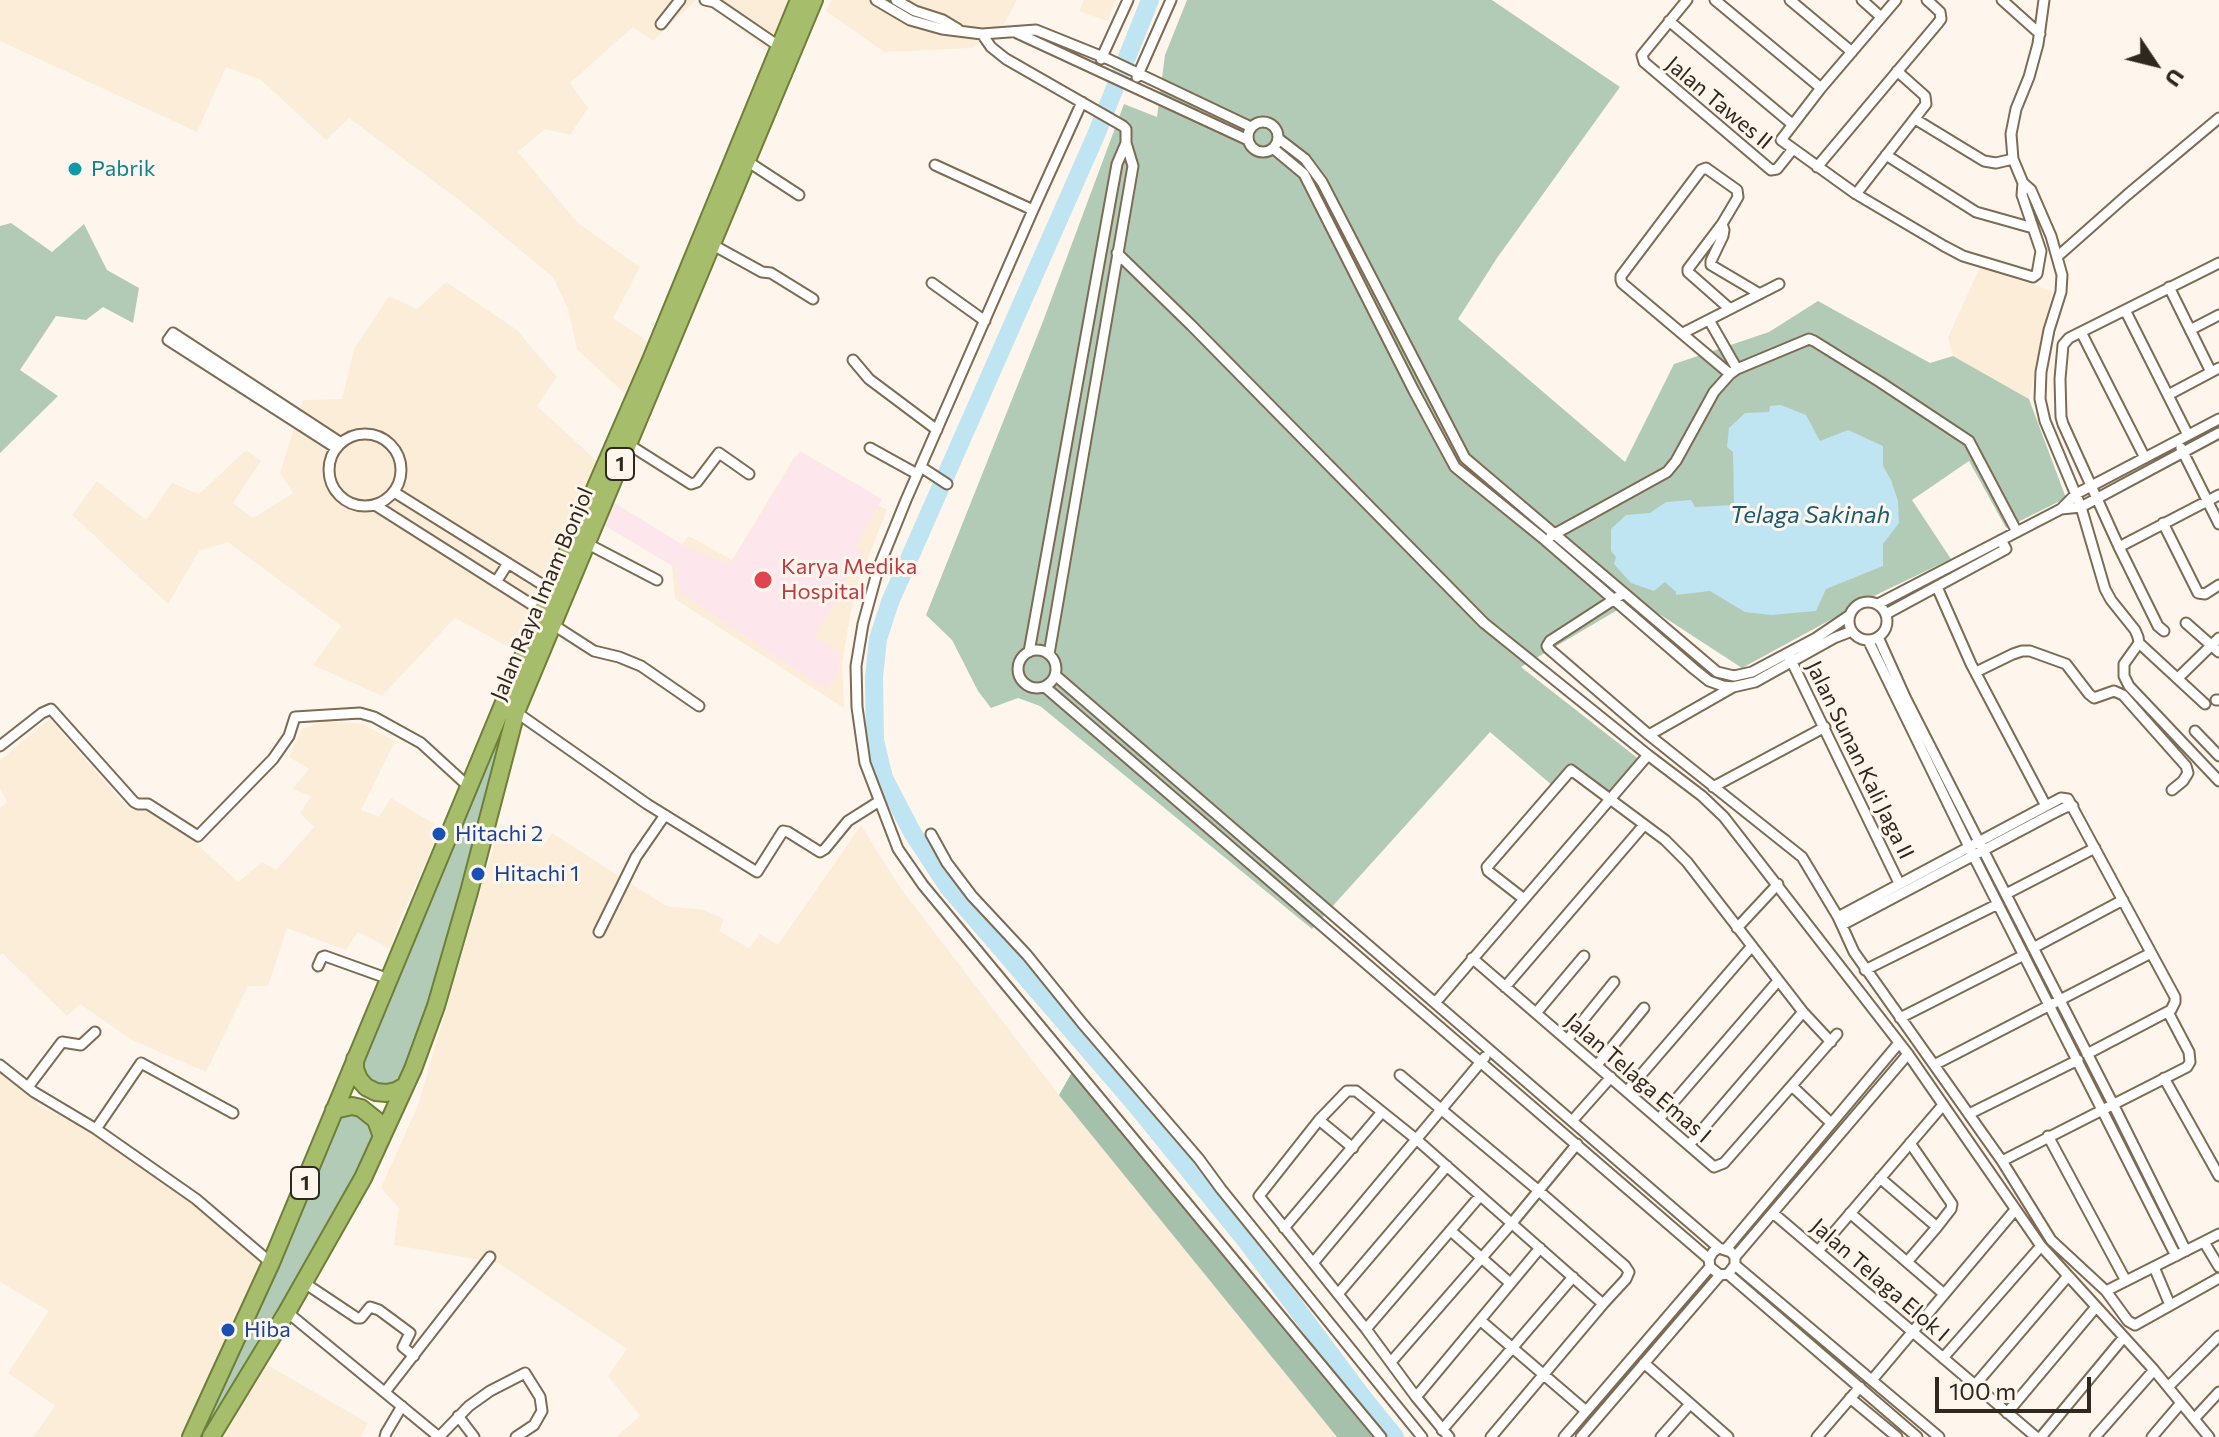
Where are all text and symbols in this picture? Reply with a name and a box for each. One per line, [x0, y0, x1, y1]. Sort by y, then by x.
north arrow [2115, 24, 2195, 104]
street label: Jalan Tawes II [1660, 51, 1778, 155]
text: U [2159, 64, 2191, 92]
place label: Pabrik [91, 156, 156, 182]
marker: Pabrik [66, 160, 84, 178]
road number: 1 [606, 448, 634, 480]
street label: Jalan Raya Imam Bonjol [485, 483, 599, 705]
water label: Telaga Sakinah [1730, 501, 1890, 529]
place label: Karya Medika Hospital [781, 554, 917, 606]
marker: Karya Medika Hospital [752, 569, 774, 591]
street label: Jalan Sunan Kali Jaga II [1800, 657, 1920, 863]
place label: Hitachi 2 [455, 821, 543, 847]
marker: Hitachi 2 [430, 825, 448, 843]
place label: Hitachi 1 [494, 861, 579, 887]
marker: Hitachi 1 [469, 865, 487, 883]
street label: Jalan Telaga Emas I [1560, 1008, 1716, 1148]
road number: 1 [291, 1167, 319, 1199]
street label: Jalan Telaga Elok I [1805, 1213, 1955, 1347]
place label: Hiba [244, 1317, 291, 1343]
marker: Hiba [219, 1321, 237, 1339]
scale bar [1939, 1361, 2095, 1411]
text: 100 m [1949, 1376, 2016, 1405]

